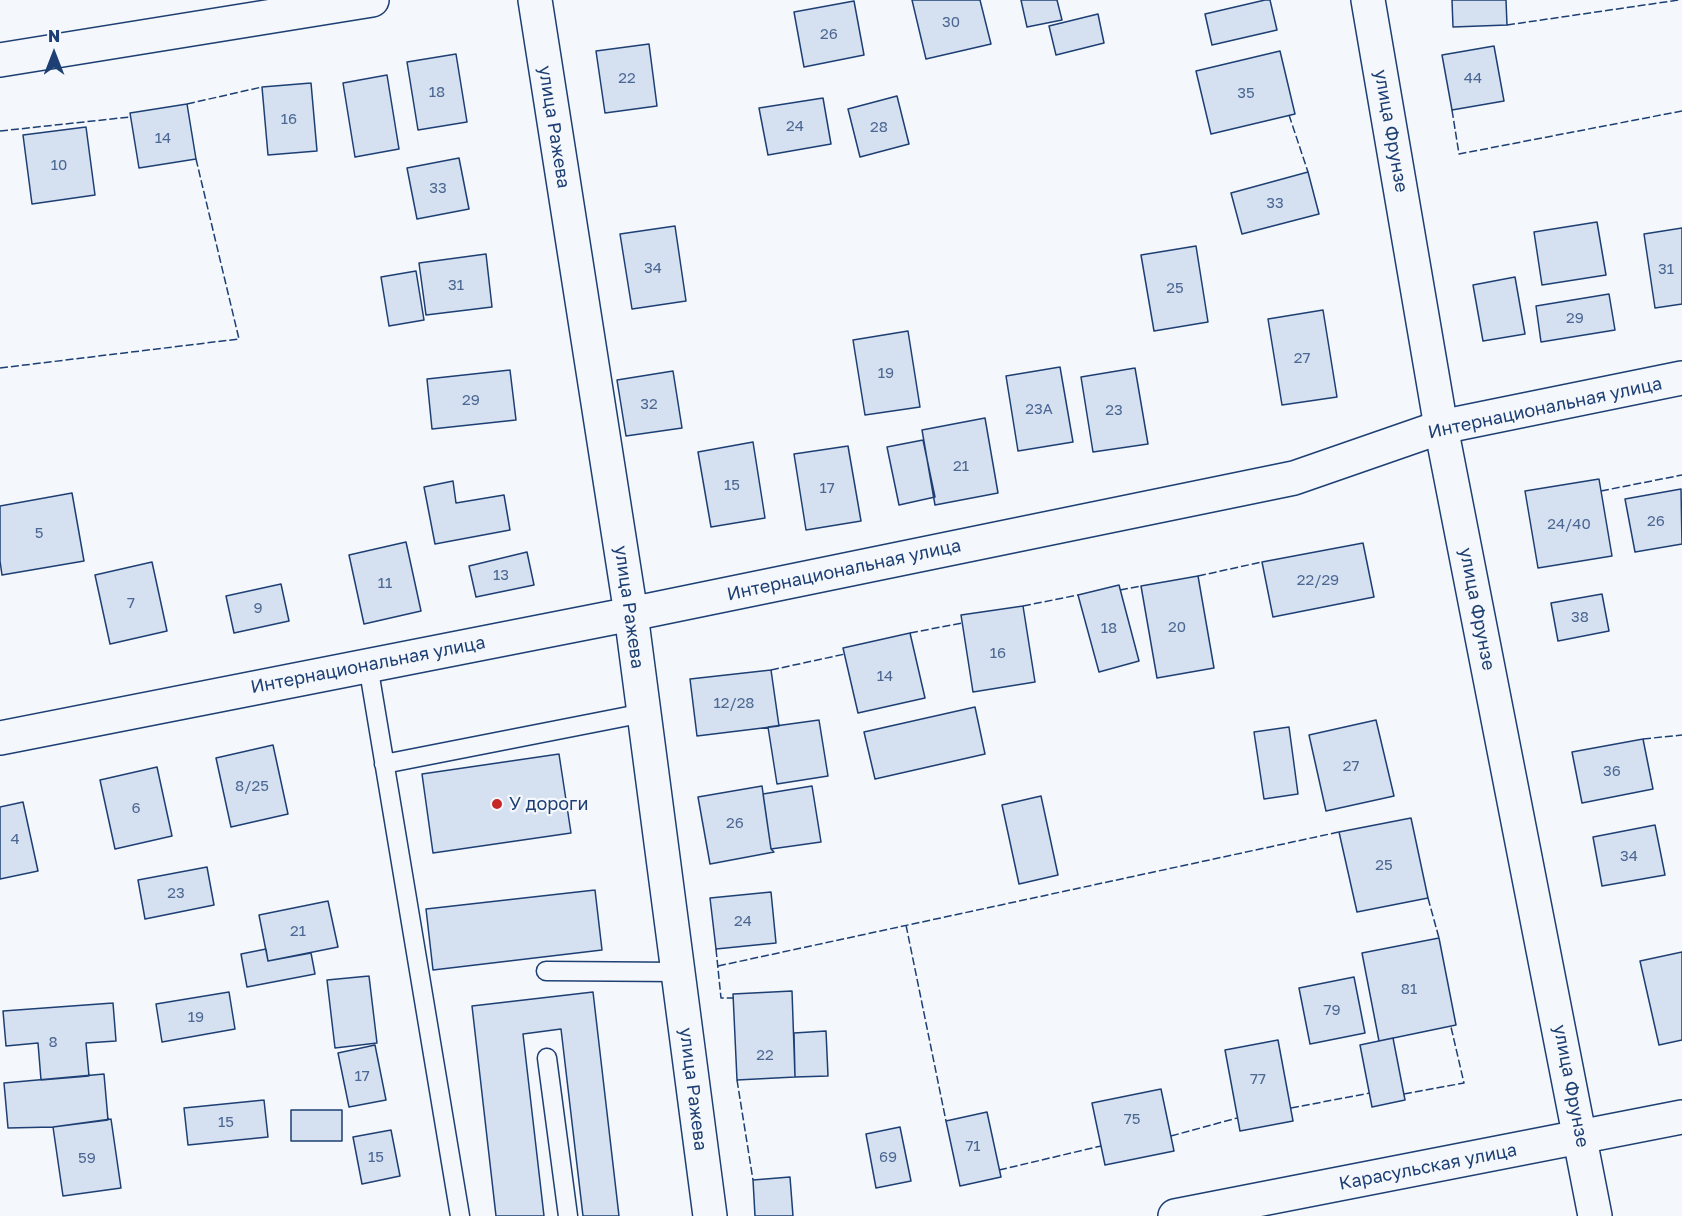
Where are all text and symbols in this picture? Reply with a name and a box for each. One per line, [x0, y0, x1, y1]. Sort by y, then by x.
house number: 30 [942, 13, 960, 31]
north arrow [24, 24, 84, 84]
house number: 26 [820, 25, 838, 43]
text: N [48, 26, 60, 46]
street label: улица Ражева [534, 64, 574, 190]
street label: улица Фрунзе [1370, 68, 1412, 194]
house number: 22 [618, 69, 636, 87]
house number: 44 [1464, 69, 1482, 87]
house number: 18 [429, 83, 445, 101]
house number: 35 [1237, 84, 1255, 102]
house number: 16 [281, 110, 297, 128]
house number: 24 [786, 117, 804, 135]
house number: 28 [870, 118, 888, 136]
house number: 14 [155, 129, 171, 147]
house number: 10 [51, 156, 67, 174]
house number: 33 [429, 179, 447, 197]
house number: 33 [1266, 194, 1284, 212]
house number: 34 [644, 259, 662, 277]
house number: 31 [1658, 260, 1674, 278]
house number: 31 [448, 276, 464, 294]
house number: 25 [1166, 279, 1184, 297]
house number: 29 [1566, 309, 1584, 327]
house number: 27 [1294, 349, 1310, 367]
house number: 19 [878, 364, 894, 382]
street label: Интернациональная улица [1426, 373, 1664, 443]
house number: 29 [462, 391, 480, 409]
house number: 32 [640, 395, 658, 413]
house number: 23А [1025, 400, 1053, 418]
house number: 23 [1105, 401, 1123, 419]
house number: 21 [953, 457, 969, 475]
house number: 15 [724, 476, 740, 494]
house number: 17 [819, 479, 835, 497]
house number: 26 [1647, 512, 1665, 530]
house number: 24/40 [1547, 515, 1591, 533]
house number: 5 [35, 524, 43, 542]
street label: Интернациональная улица [725, 535, 963, 605]
street label: улица Ражева [610, 544, 648, 670]
street label: улица Фрунзе [1455, 546, 1499, 672]
house number: 13 [493, 566, 509, 584]
house number: 22/29 [1297, 571, 1339, 589]
house number: 11 [378, 574, 392, 592]
house number: 7 [127, 594, 135, 612]
house number: 9 [253, 599, 263, 617]
house number: 38 [1571, 608, 1589, 626]
house number: 20 [1168, 618, 1186, 636]
house number: 18 [1101, 619, 1117, 637]
street label: Интернациональная улица [249, 632, 487, 698]
house number: 16 [990, 644, 1006, 662]
house number: 14 [877, 667, 893, 685]
house number: 12/28 [713, 694, 755, 712]
house number: 27 [1343, 757, 1359, 775]
house number: 36 [1603, 762, 1621, 780]
house number: 8/25 [235, 777, 269, 795]
place label: У дороги [509, 793, 588, 815]
marker: У дороги [490, 797, 504, 811]
house number: 6 [131, 799, 141, 817]
house number: 26 [726, 814, 744, 832]
house number: 4 [10, 830, 20, 848]
house number: 34 [1620, 847, 1638, 865]
house number: 25 [1375, 856, 1393, 874]
house number: 23 [167, 884, 185, 902]
house number: 24 [734, 912, 752, 930]
house number: 21 [290, 922, 306, 940]
house number: 81 [1401, 980, 1417, 998]
house number: 79 [1323, 1001, 1341, 1019]
house number: 19 [188, 1008, 204, 1026]
street label: улица Фрунзе [1549, 1023, 1593, 1149]
street label: улица Ражева [675, 1026, 711, 1152]
house number: 8 [48, 1033, 58, 1051]
house number: 22 [756, 1046, 774, 1064]
house number: 17 [354, 1067, 370, 1085]
house number: 77 [1250, 1070, 1266, 1088]
house number: 75 [1124, 1110, 1140, 1128]
house number: 15 [218, 1113, 234, 1131]
house number: 71 [965, 1137, 981, 1155]
street label: Карасульская улица [1337, 1139, 1519, 1195]
house number: 15 [368, 1148, 384, 1166]
house number: 69 [879, 1148, 897, 1166]
house number: 59 [78, 1149, 96, 1167]

